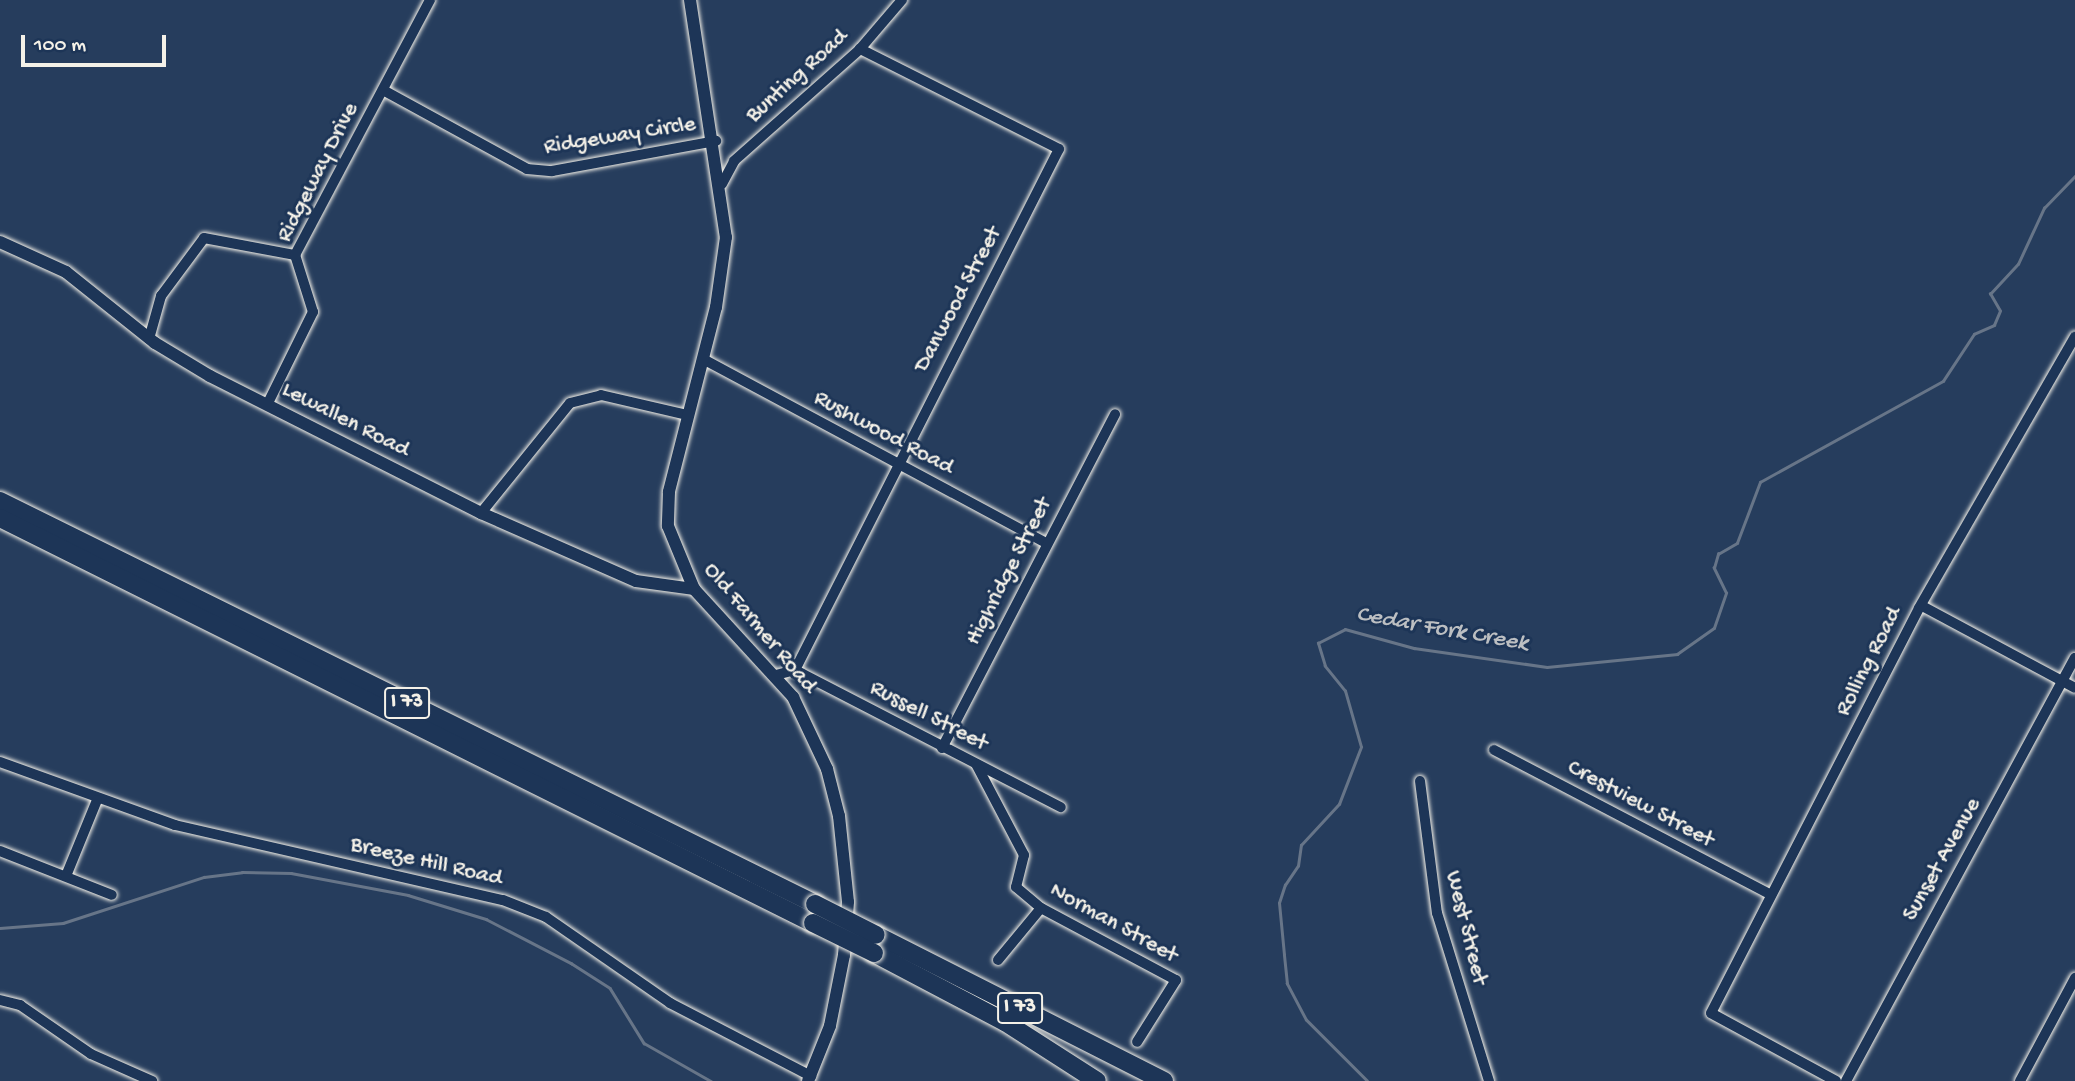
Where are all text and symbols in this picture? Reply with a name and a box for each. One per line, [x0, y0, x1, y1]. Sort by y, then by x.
scale bar [24, 21, 170, 65]
street label: Bunting Road [741, 24, 855, 130]
text: 100 m [34, 34, 86, 59]
street label: Ridgeway Drive [272, 99, 366, 247]
street label: Ridgeway Circle [542, 111, 698, 163]
street label: Danwood Street [909, 223, 1009, 377]
street label: Lewallen Road [277, 377, 413, 465]
street label: Rushwood Road [808, 386, 958, 482]
street label: Highridge Street [961, 494, 1059, 650]
street label: Old Farmer Road [696, 558, 822, 700]
water label: Cedar Fork Creek [1354, 601, 1530, 659]
street label: Rolling Road [1831, 603, 1909, 721]
street label: Russell Street [864, 676, 992, 758]
road number: I 73 [382, 686, 432, 720]
street label: Crestview Street [1562, 755, 1718, 855]
street label: Sunset Avenue [1898, 794, 1988, 926]
street label: Breeze Hill Road [347, 832, 505, 894]
street label: West Street [1438, 868, 1492, 988]
street label: Norman Street [1044, 878, 1182, 970]
road number: I 73 [996, 990, 1044, 1026]

